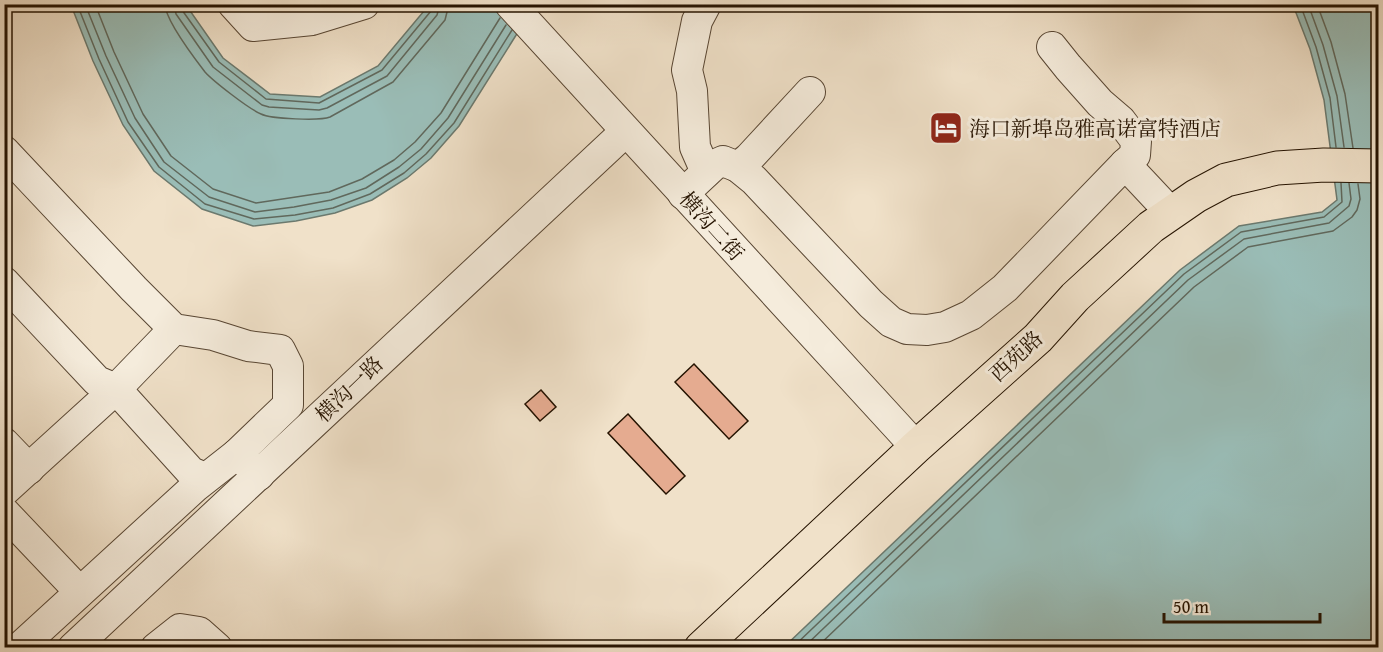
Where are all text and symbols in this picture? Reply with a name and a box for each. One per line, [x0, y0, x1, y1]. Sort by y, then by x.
hotel icon: 海口新埠岛雅高诺富特酒店 [928, 110, 964, 146]
place label: 海口新埠岛雅高诺富特酒店 [969, 113, 1221, 144]
street label: 横沟二街 [672, 184, 752, 268]
street label: 西苑路 [982, 323, 1050, 389]
street label: 横沟一路 [308, 349, 390, 429]
scale bar [1164, 586, 1320, 624]
text: 50 m [1173, 593, 1209, 620]

